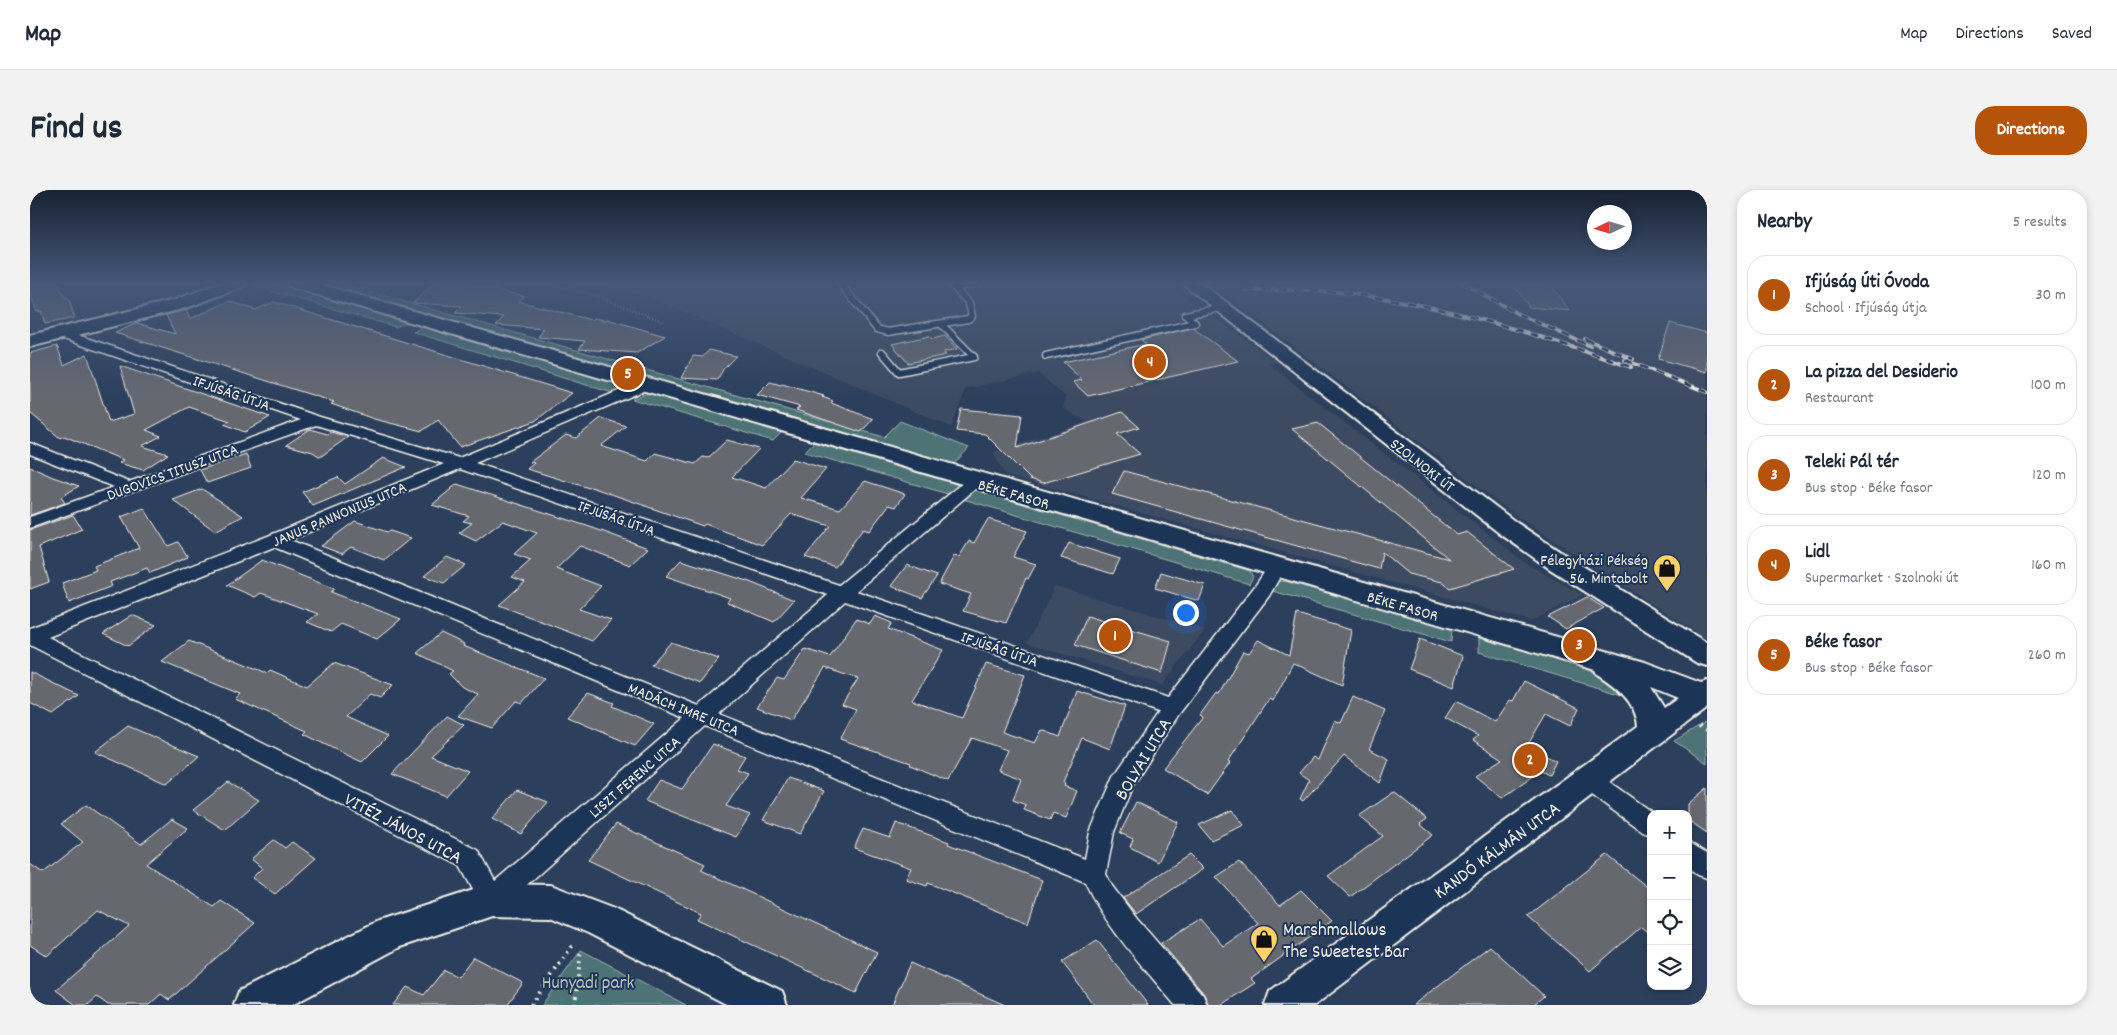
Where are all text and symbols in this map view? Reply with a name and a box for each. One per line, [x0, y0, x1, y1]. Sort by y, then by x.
text: Map [25, 18, 61, 52]
text: Map [1900, 22, 1927, 47]
text: Directions [1955, 22, 2024, 47]
text: Saved [2052, 22, 2092, 47]
text: Find us [30, 105, 122, 155]
button: Directions [1975, 106, 2087, 155]
north arrow [1587, 205, 1632, 250]
text: Nearby [1757, 208, 1812, 238]
text: 5 results [2013, 211, 2067, 234]
text: Ifjúság Úti Óvoda [1805, 270, 1929, 297]
text: 1 [1772, 284, 1776, 307]
text: 30 m [2036, 284, 2066, 307]
text: School · Ifjúság útja [1805, 297, 1926, 320]
pin: 4 [1134, 343, 1166, 381]
pin: 5 [612, 355, 644, 393]
text: La pizza del Desiderio [1805, 360, 1958, 387]
street label: IFJÚSÁG ÚTJA [189, 370, 273, 418]
text: 2 [1771, 374, 1778, 397]
text: 100 m [2030, 374, 2066, 397]
text: Restaurant [1805, 387, 1874, 410]
street label: SZOLNOKI ÚT [1384, 433, 1459, 499]
street label: DUGOVICS TITUSZ UTCA [104, 439, 242, 508]
text: Teleki Pál tér [1805, 450, 1899, 477]
text: 3 [1770, 464, 1778, 487]
text: 120 m [2032, 464, 2066, 487]
street label: BÉKE FASOR [975, 474, 1052, 517]
street label: JANUS PANNONIUS UTCA [269, 476, 411, 554]
text: Bus stop · Béke fasor [1805, 477, 1933, 500]
street label: IFJÚSÁG ÚTJA [574, 495, 658, 543]
text: Lidl [1805, 540, 1830, 567]
place label: Félegyházi Pékség 56. Mintabolt [1540, 550, 1648, 591]
shop icon: Félegyházi Pékség 56. Mintabolt [1652, 553, 1682, 592]
text: 4 [1771, 554, 1777, 577]
text: 160 m [2031, 554, 2066, 577]
text: Supermarket · Szolnoki út [1805, 567, 1959, 590]
street label: BÉKE FASOR [1364, 586, 1441, 629]
your location [1173, 600, 1199, 626]
pin: 1 [1099, 617, 1131, 655]
street label: IFJÚSÁG ÚTJA [957, 626, 1041, 674]
pin: 3 [1563, 626, 1595, 664]
text: Béke fasor [1805, 630, 1882, 657]
text: 5 [1770, 644, 1778, 667]
text: 260 m [2028, 644, 2066, 667]
text: Bus stop · Béke fasor [1805, 657, 1933, 680]
street label: MADÁCH IMRE UTCA [624, 678, 742, 743]
street label: BOLYAI UTCA [1110, 714, 1180, 806]
street label: LISZT FERENC UTCA [585, 731, 687, 824]
pin: 2 [1514, 741, 1546, 779]
street label: VITÉZ JÁNOS UTCA [339, 788, 466, 873]
street label: KANDÓ KÁLMÁN UTCA [1429, 797, 1567, 907]
map controls [1647, 810, 1692, 990]
button: + [1647, 810, 1692, 855]
button: − [1647, 855, 1692, 900]
button: locate [1647, 900, 1692, 945]
place label: Marshmallows The Sweetest Bar [1283, 918, 1409, 967]
shop icon: Marshmallows The Sweetest Bar [1249, 924, 1279, 963]
button: layers [1647, 945, 1692, 990]
park label: Hunyadi park [542, 971, 634, 998]

